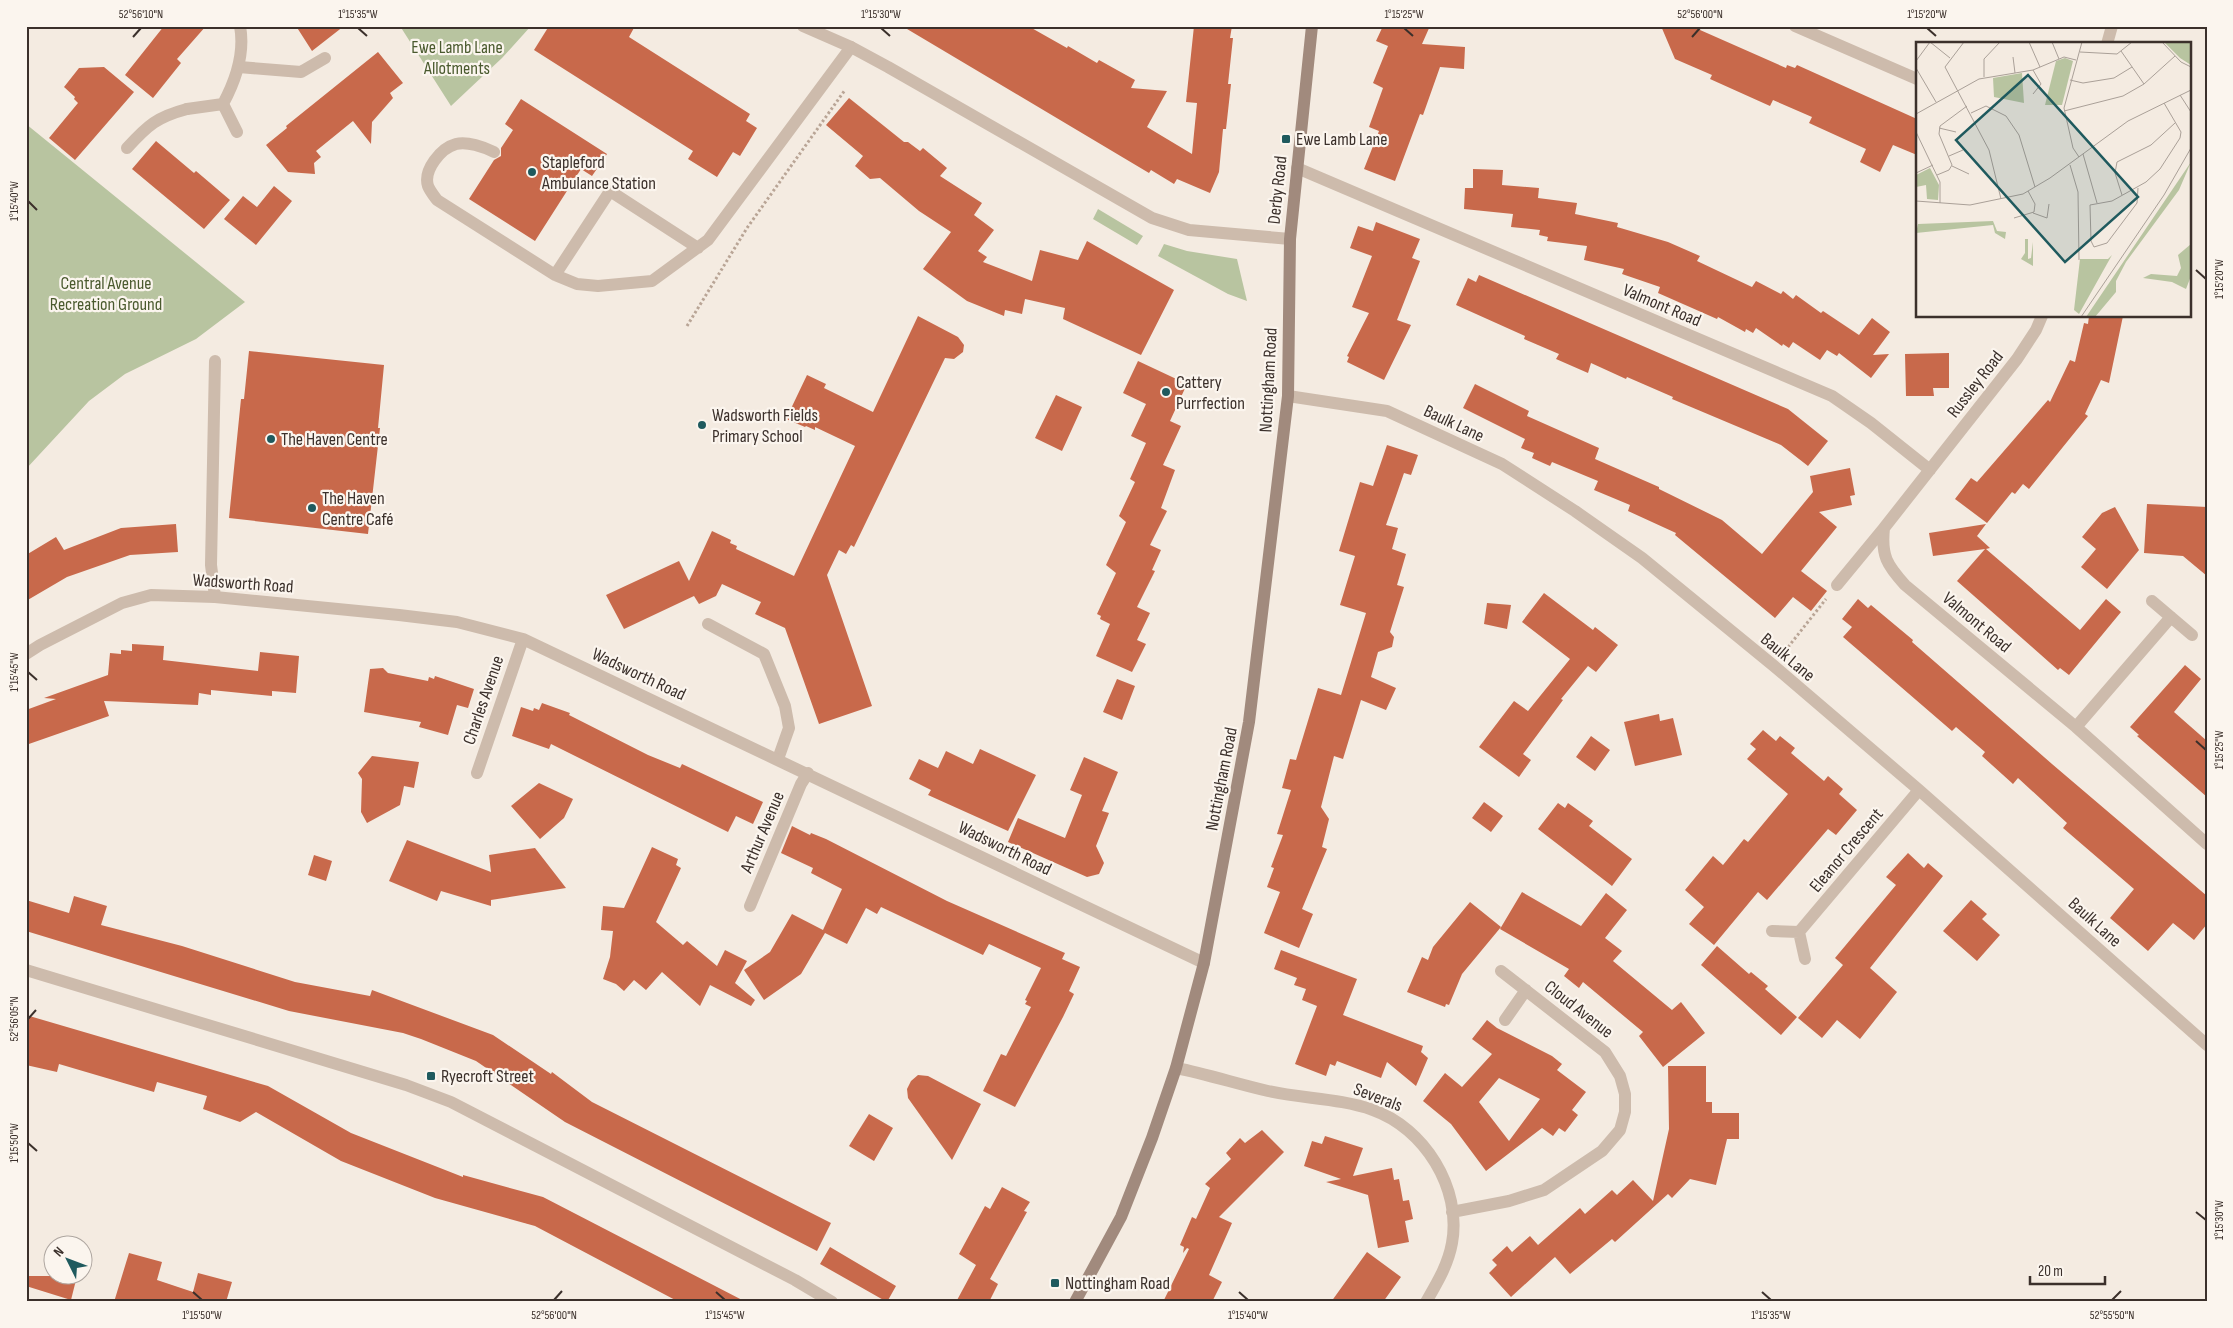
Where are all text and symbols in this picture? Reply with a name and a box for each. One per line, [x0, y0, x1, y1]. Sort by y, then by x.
text: 52°56'10"N [119, 7, 163, 22]
text: 1°15'35"W [338, 7, 378, 22]
text: 1°15'30"W [861, 7, 901, 22]
text: 1°15'25"W [1384, 7, 1424, 22]
text: 52°56'00"N [1677, 7, 1723, 22]
text: 1°15'20"W [1907, 7, 1947, 22]
park label: Ewe Lamb Lane Allotments [411, 37, 503, 79]
inset map [1916, 42, 2190, 318]
place label: Ewe Lamb Lane [1296, 129, 1388, 150]
marker: Ewe Lamb Lane [1280, 133, 1292, 145]
place label: Stapleford Ambulance Station [541, 152, 656, 194]
street label: Derby Road [1263, 155, 1292, 225]
marker: Stapleford Ambulance Station [526, 166, 538, 178]
text: 1°15'40"W [7, 181, 22, 221]
text: 1°15'20"W [2212, 259, 2227, 299]
park label: Central Avenue Recreation Ground [50, 273, 162, 315]
street label: Valmont Road [1619, 280, 1704, 331]
street label: Nottingham Road [1255, 327, 1282, 433]
street label: Russley Road [1943, 347, 2008, 422]
place label: Cattery Purrfection [1176, 372, 1245, 414]
marker: Cattery Purrfection [1160, 386, 1172, 398]
street label: Baulk Lane [1420, 400, 1487, 447]
place label: Wadsworth Fields Primary School [712, 405, 818, 447]
marker: Wadsworth Fields Primary School [696, 419, 708, 431]
place label: The Haven Centre [281, 429, 388, 450]
marker: The Haven Centre [265, 433, 277, 445]
place label: The Haven Centre Café [322, 488, 394, 530]
marker: The Haven Centre Café [306, 502, 318, 514]
street label: Wadsworth Road [192, 569, 294, 597]
street label: Valmont Road [1938, 588, 2015, 657]
street label: Baulk Lane [1756, 629, 1819, 686]
street label: Wadsworth Road [589, 644, 689, 705]
text: 1°15'45"W [7, 652, 22, 692]
street label: Charles Avenue [458, 653, 508, 747]
street label: Nottingham Road [1201, 726, 1242, 833]
text: 1°15'25"W [2212, 730, 2227, 770]
street label: Arthur Avenue [736, 788, 789, 877]
street label: Eleanor Crescent [1805, 804, 1888, 897]
street label: Wadsworth Road [955, 817, 1055, 880]
street label: Baulk Lane [2064, 893, 2126, 952]
street label: Cloud Avenue [1540, 976, 1617, 1043]
text: 52°56'05"N [7, 996, 22, 1042]
place label: Ryecroft Street [441, 1066, 534, 1087]
marker: Ryecroft Street [425, 1070, 437, 1082]
street label: Severals [1350, 1079, 1405, 1116]
text: 1°15'50"W [7, 1123, 22, 1163]
text: 1°15'30"W [2212, 1200, 2227, 1240]
north arrow [42, 1236, 92, 1286]
text: N [50, 1243, 68, 1260]
scale bar [2030, 1253, 2106, 1285]
text: 20 m [2038, 1262, 2063, 1281]
place label: Nottingham Road [1065, 1273, 1170, 1294]
marker: Nottingham Road [1049, 1277, 1061, 1289]
text: 1°15'50"W [182, 1308, 222, 1323]
text: 52°56'00"N [531, 1308, 577, 1323]
text: 1°15'45"W [705, 1308, 745, 1323]
text: 1°15'40"W [1228, 1308, 1268, 1323]
text: 1°15'35"W [1751, 1308, 1791, 1323]
text: 52°55'50"N [2090, 1308, 2134, 1323]

